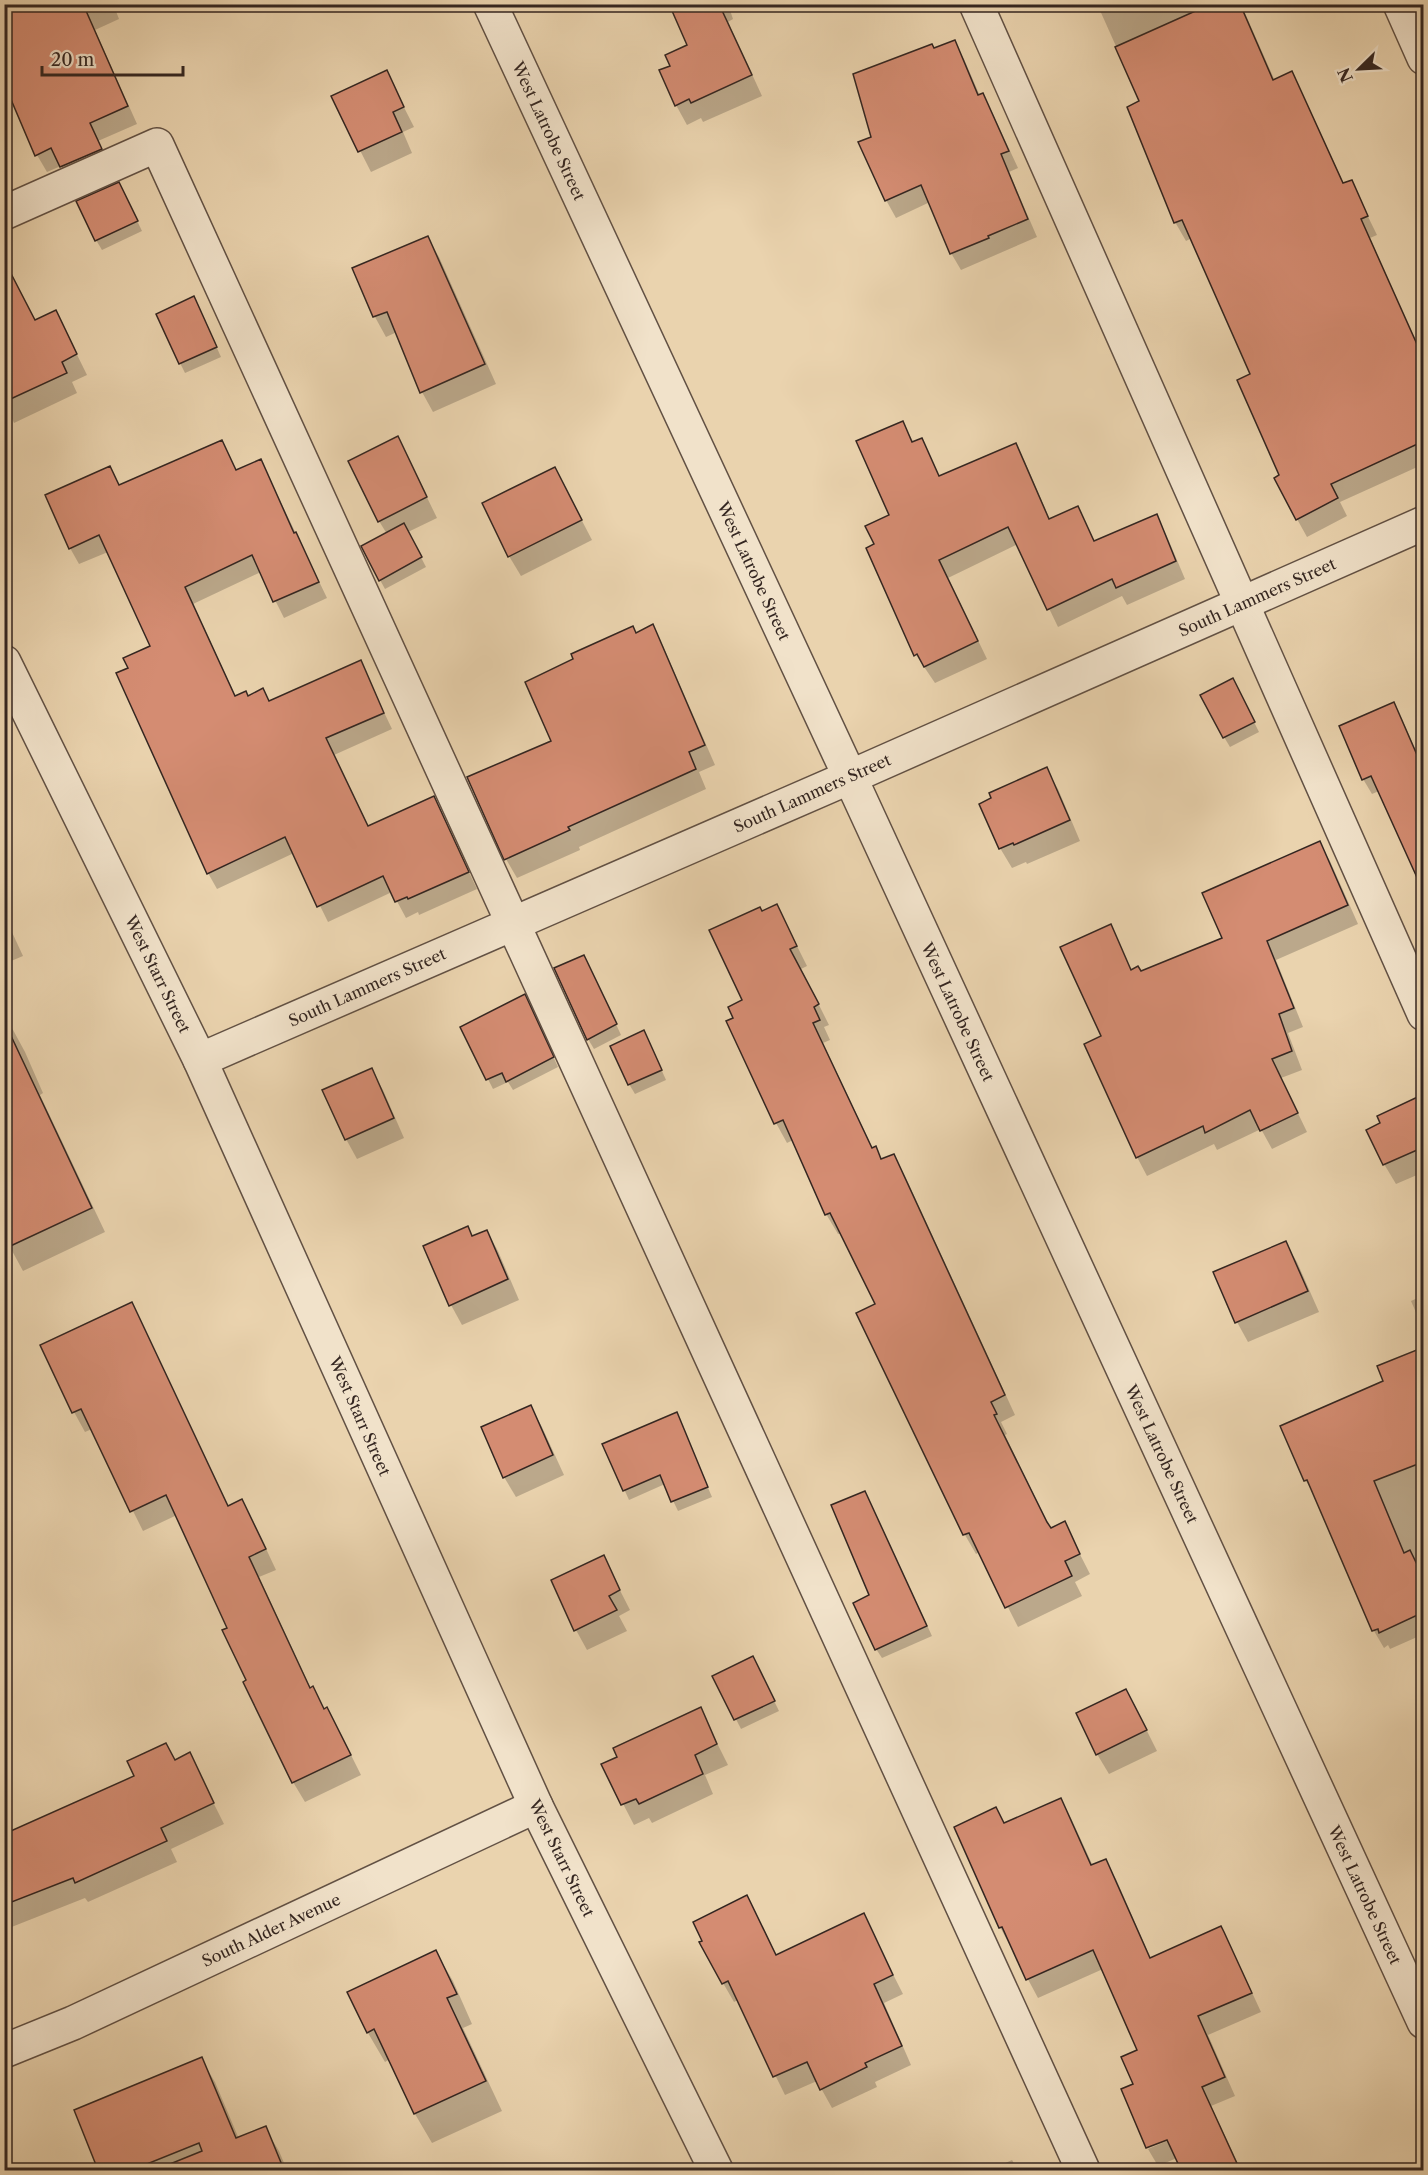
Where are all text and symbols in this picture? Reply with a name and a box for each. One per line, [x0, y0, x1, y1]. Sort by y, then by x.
scale bar [42, 39, 183, 77]
north arrow [1329, 39, 1389, 99]
text: 20 m [51, 49, 95, 71]
street label: West Latrobe Street [508, 57, 590, 204]
text: N [1333, 65, 1357, 86]
street label: West Latrobe Street [713, 497, 795, 644]
street label: South Lammers Street [1175, 553, 1339, 641]
street label: South Lammers Street [730, 749, 894, 837]
street label: West Starr Street [120, 911, 195, 1036]
street label: West Latrobe Street [917, 938, 999, 1085]
street label: South Lammers Street [285, 943, 449, 1031]
street label: West Starr Street [324, 1352, 395, 1479]
street label: West Latrobe Street [1121, 1380, 1203, 1527]
street label: West Starr Street [524, 1795, 599, 1920]
street label: West Latrobe Street [1324, 1821, 1406, 1968]
street label: South Alder Avenue [198, 1889, 344, 1971]

